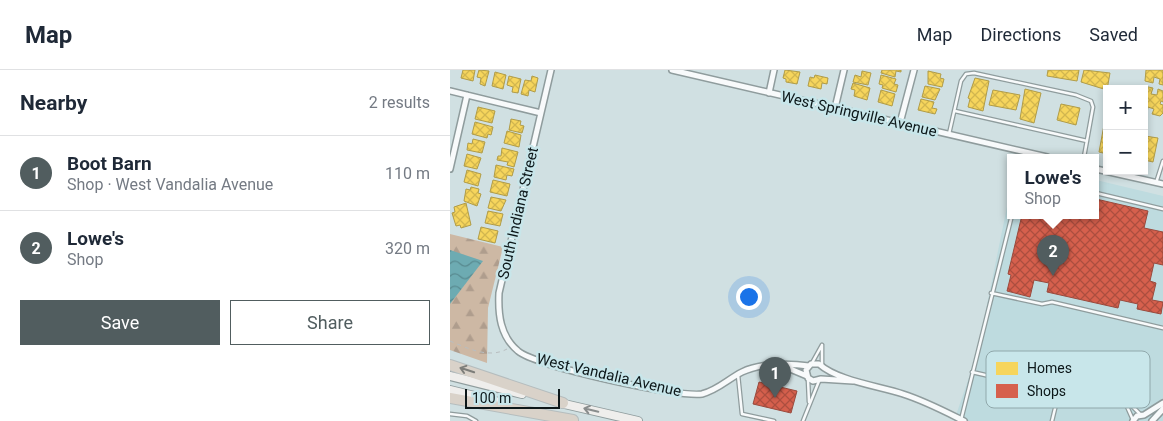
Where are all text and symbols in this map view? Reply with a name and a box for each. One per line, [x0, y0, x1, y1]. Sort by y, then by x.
text: Map [25, 21, 72, 49]
text: Map [917, 24, 952, 45]
text: Directions [980, 24, 1061, 45]
text: Saved [1089, 24, 1138, 45]
map controls [1103, 85, 1148, 175]
button: + [1103, 85, 1148, 130]
street label: West Springville Avenue [779, 87, 939, 141]
text: Nearby [20, 91, 87, 115]
text: 2 results [369, 93, 430, 112]
button: − [1103, 130, 1148, 175]
street label: South Indiana Street [494, 145, 542, 281]
text: Boot Barn [67, 152, 152, 175]
popup [1007, 154, 1099, 219]
text: 1 [31, 164, 41, 183]
text: 110 m [385, 164, 430, 183]
text: Lowe's [1024, 166, 1082, 189]
text: Shop · West Vandalia Avenue [67, 175, 273, 194]
text: Shop [1024, 189, 1061, 208]
text: Lowe's [67, 227, 124, 250]
pin: 2 [1037, 235, 1069, 276]
text: 2 [31, 239, 41, 258]
text: 320 m [385, 239, 430, 258]
text: Shop [67, 250, 103, 269]
your location [736, 284, 762, 310]
button: Save [20, 300, 220, 345]
button: Share [230, 300, 430, 345]
street label: West Vandalia Avenue [535, 350, 683, 400]
legend [986, 351, 1150, 408]
pin: 1 [759, 357, 791, 398]
text: Homes [1027, 360, 1072, 376]
one-way arrow [460, 365, 475, 374]
text: Shops [1027, 383, 1066, 399]
scale bar [465, 386, 560, 409]
text: 100 m [472, 390, 511, 406]
one-way arrow [583, 405, 599, 414]

